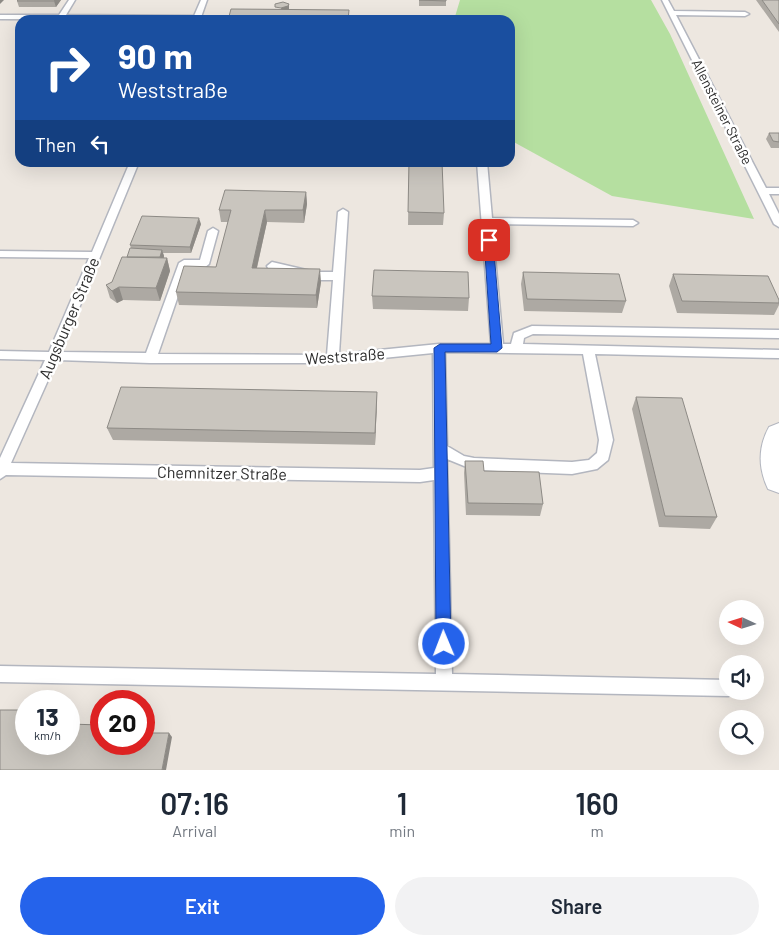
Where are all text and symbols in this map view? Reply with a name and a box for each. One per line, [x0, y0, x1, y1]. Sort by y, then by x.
text: 90 m [118, 34, 193, 76]
icon: right [35, 35, 100, 100]
street label: Allensteiner Straße [689, 56, 756, 167]
text: Weststraße [118, 76, 228, 102]
icon: left [86, 130, 114, 158]
text: Then [35, 133, 76, 156]
pin [468, 219, 510, 261]
icon: arrive [475, 226, 503, 254]
street label: Augsburger Straße [34, 254, 103, 381]
street label: Weststraße [304, 343, 386, 368]
street label: Chemnitzer Straße [157, 462, 287, 483]
north arrow [719, 600, 764, 645]
map controls [719, 600, 764, 755]
position arrow [417, 617, 469, 669]
button: sound [719, 655, 764, 700]
speed limit sign: 20 [90, 690, 155, 755]
text: 13 [36, 701, 59, 731]
button: search [719, 710, 764, 755]
text: km/h [34, 728, 61, 742]
text: 07:16 [160, 785, 229, 821]
text: 1 [397, 785, 407, 821]
text: 160 [575, 785, 619, 821]
text: Arrival [172, 821, 217, 840]
text: min [389, 821, 415, 840]
text: m [590, 821, 604, 840]
button: Exit [20, 877, 385, 935]
button: Share [395, 877, 759, 935]

